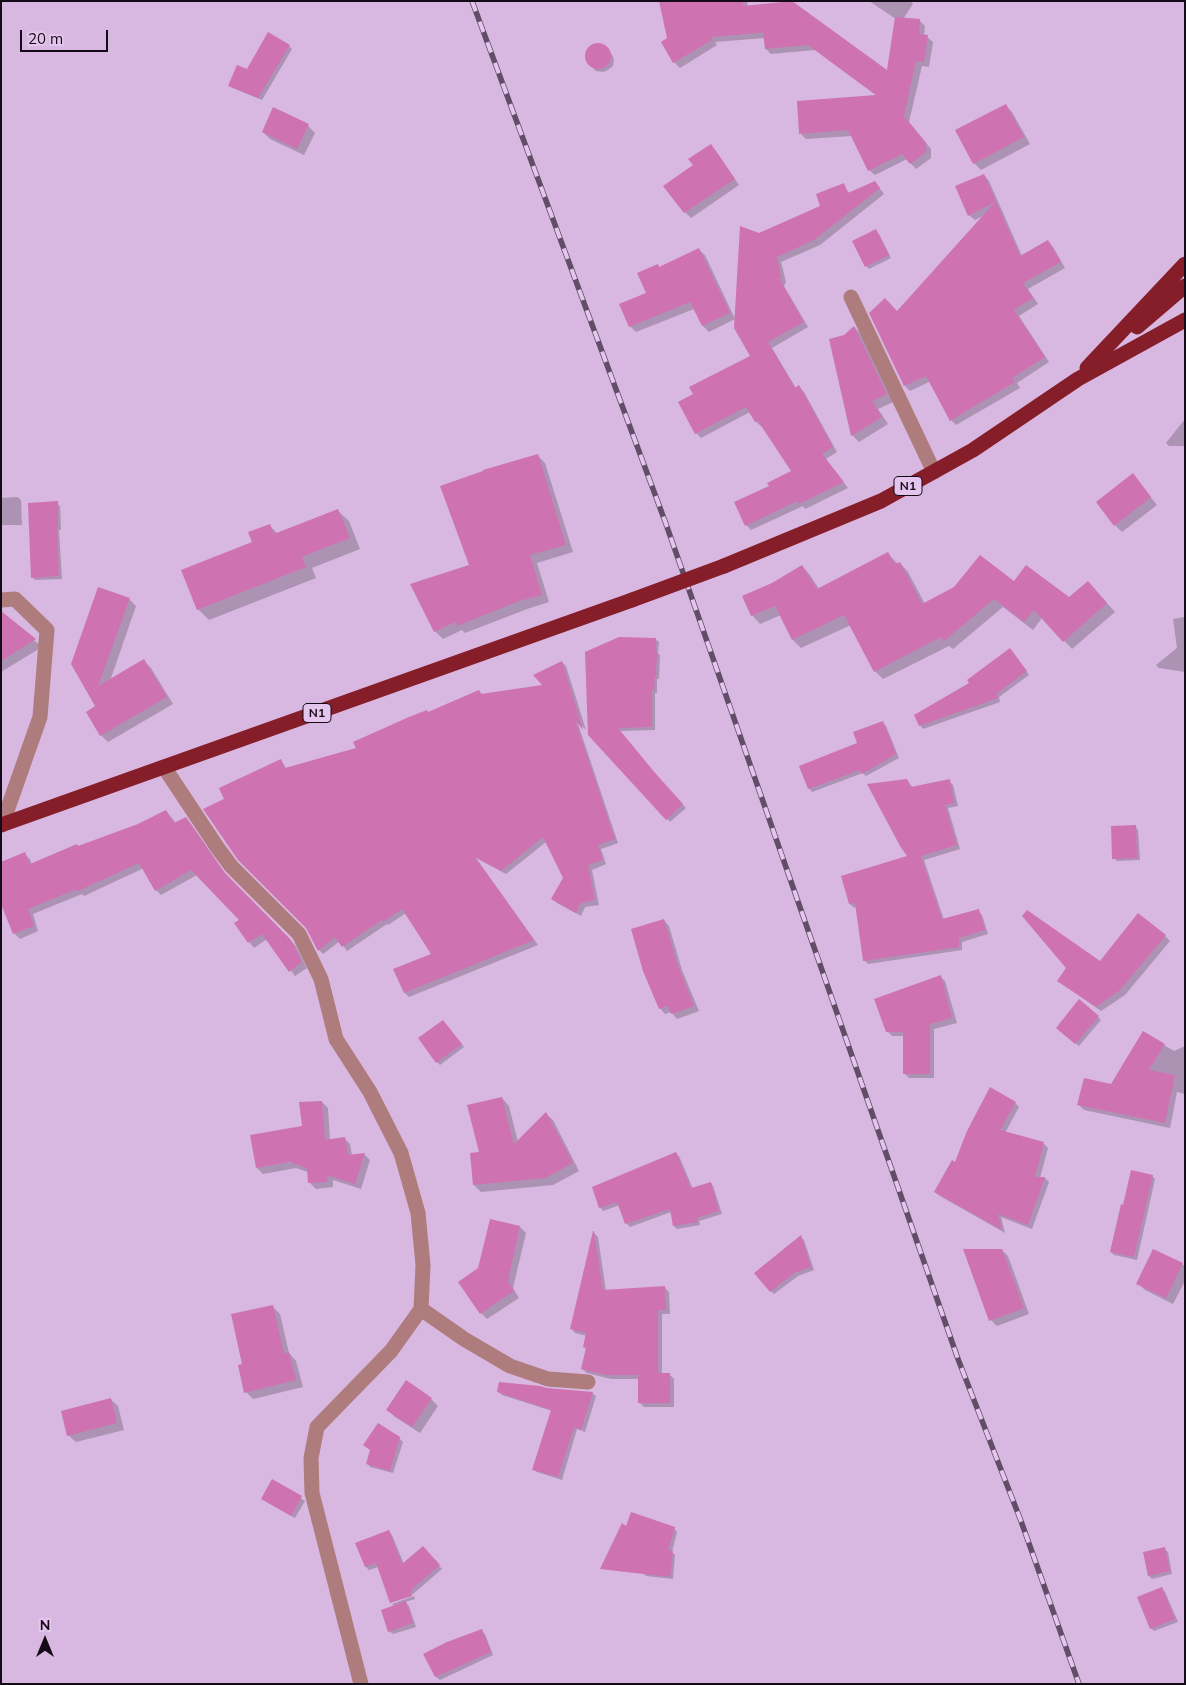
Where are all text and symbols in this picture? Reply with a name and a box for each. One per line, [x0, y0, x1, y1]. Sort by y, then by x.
scale bar [22, 20, 110, 52]
text: 20 m [28, 29, 63, 48]
road number: N1 [894, 476, 922, 496]
road number: N1 [303, 704, 331, 722]
north arrow [20, 1615, 70, 1665]
text: N [40, 1616, 50, 1634]

